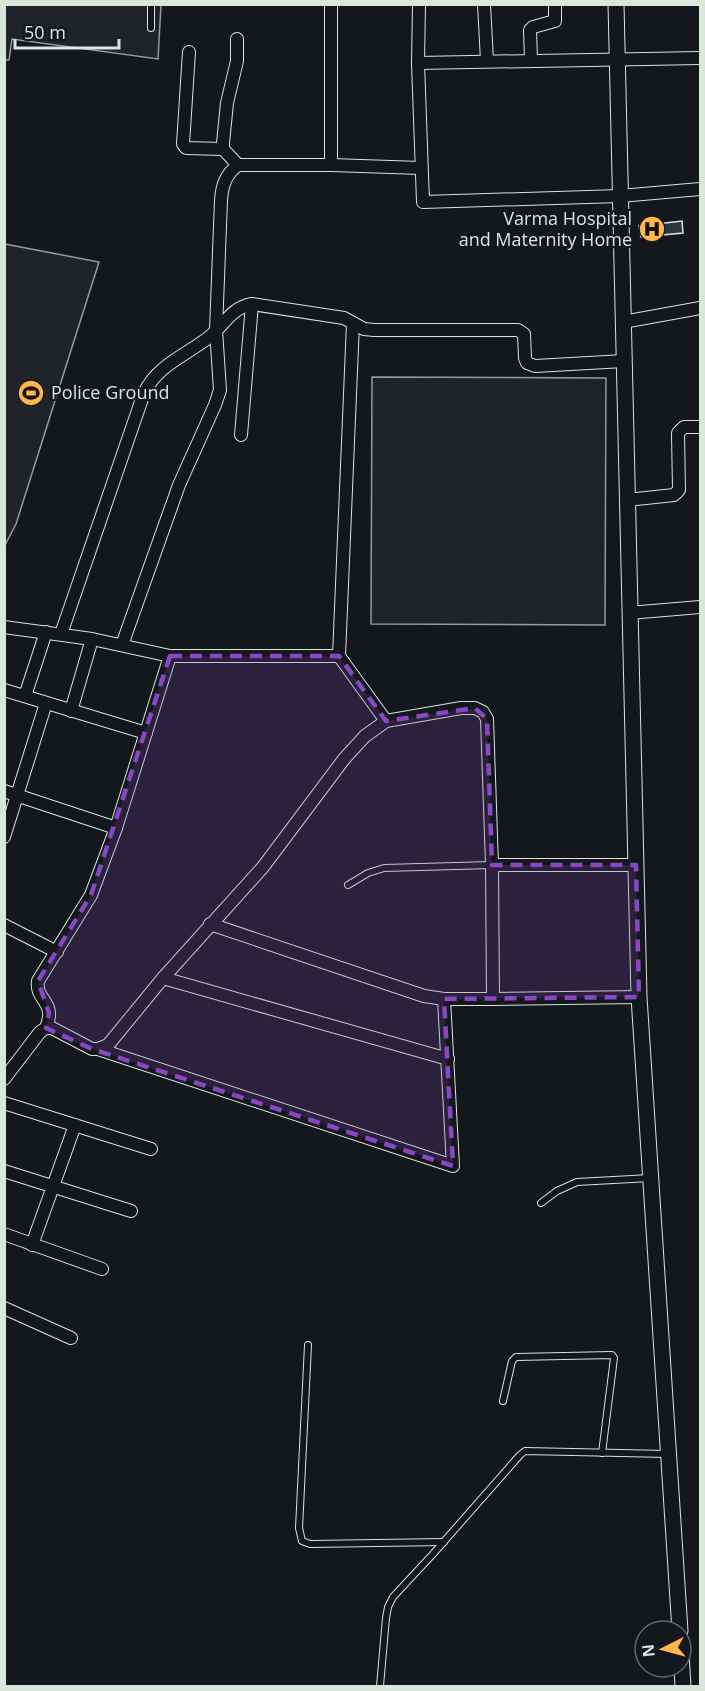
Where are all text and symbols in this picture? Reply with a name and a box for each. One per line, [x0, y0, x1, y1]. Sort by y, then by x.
scale bar [15, 12, 118, 50]
text: 50 m [24, 20, 66, 44]
place label: Varma Hospital and Maternity Home [459, 206, 632, 251]
hospital icon: Varma Hospital and Maternity Home [637, 214, 667, 244]
sports icon: Police Ground [16, 378, 46, 408]
place label: Police Ground [51, 380, 170, 404]
north arrow [633, 1619, 693, 1679]
text: N [636, 1643, 660, 1658]

